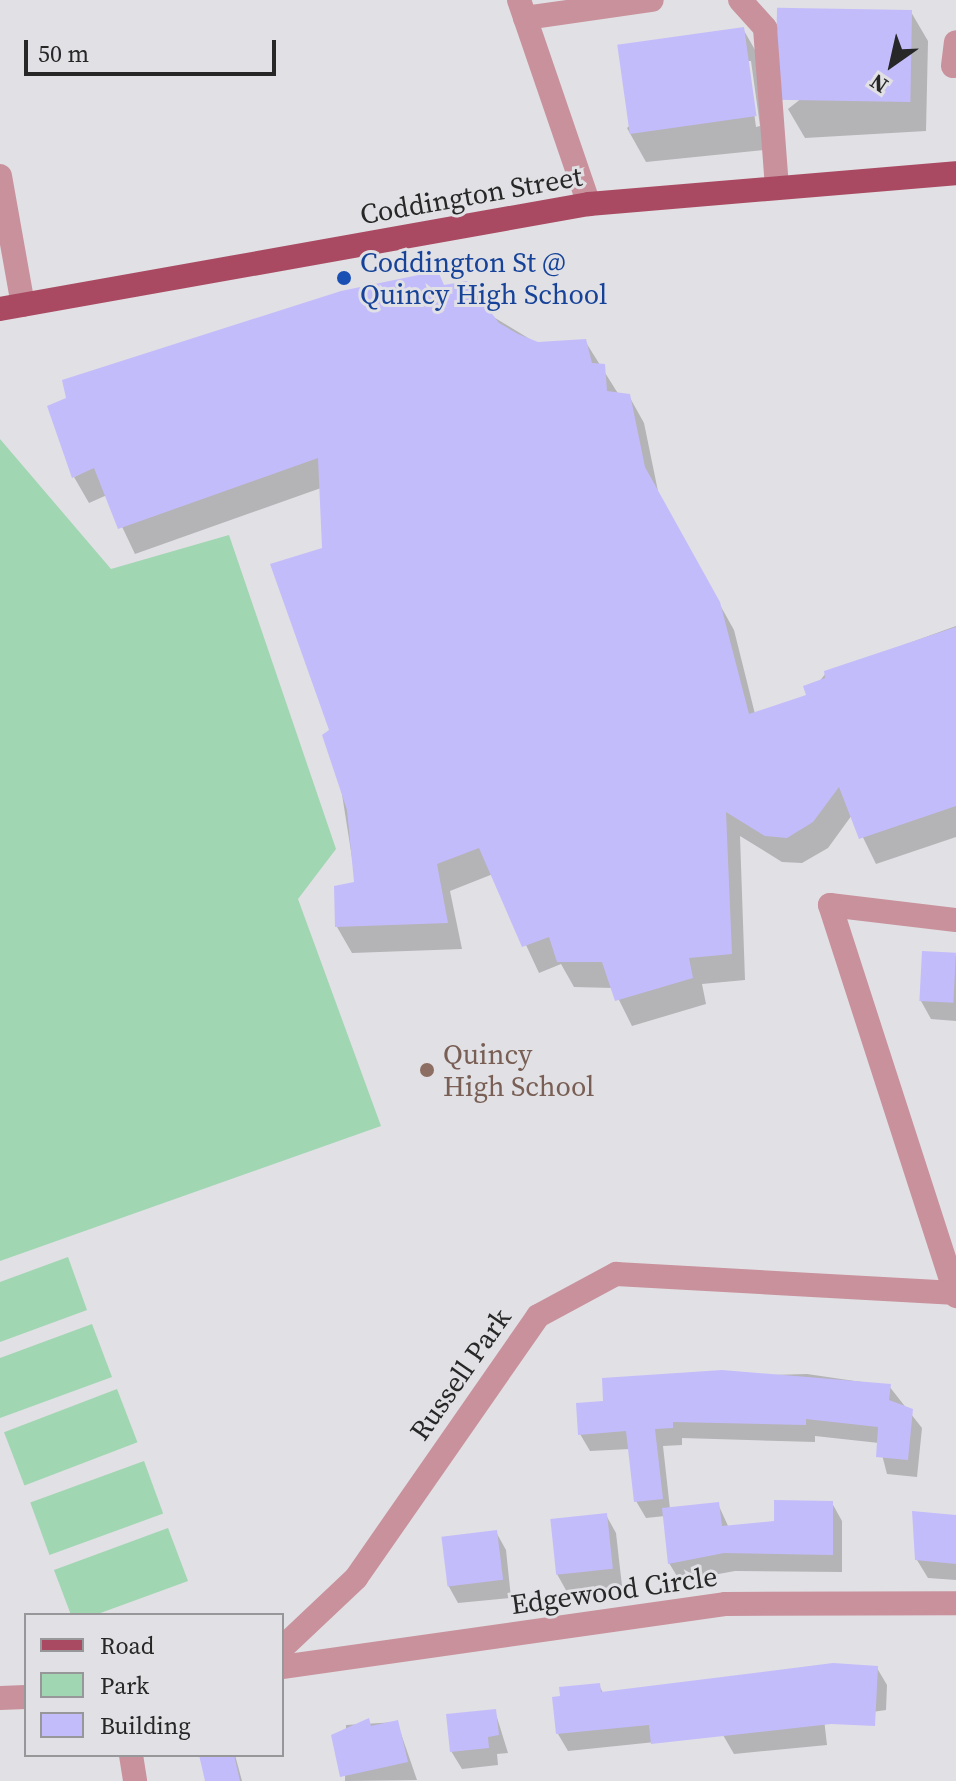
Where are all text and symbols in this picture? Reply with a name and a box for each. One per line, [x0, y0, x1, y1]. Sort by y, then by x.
scale bar [28, 24, 280, 74]
north arrow [852, 24, 932, 104]
text: 50 m [38, 37, 89, 70]
text: N [864, 67, 894, 101]
street label: Coddington Street [357, 159, 585, 231]
place label: Coddington St @ Quincy High School [360, 245, 607, 311]
marker: Coddington St @ Quincy High School [335, 269, 353, 287]
place label: Quincy High School [443, 1037, 594, 1103]
marker: Quincy High School [418, 1061, 436, 1079]
street label: Russell Park [402, 1302, 518, 1446]
street label: Edgewood Circle [509, 1559, 719, 1621]
legend [24, 1613, 284, 1757]
text: Road [100, 1629, 154, 1662]
text: Park [100, 1669, 149, 1702]
text: Building [100, 1709, 191, 1742]

